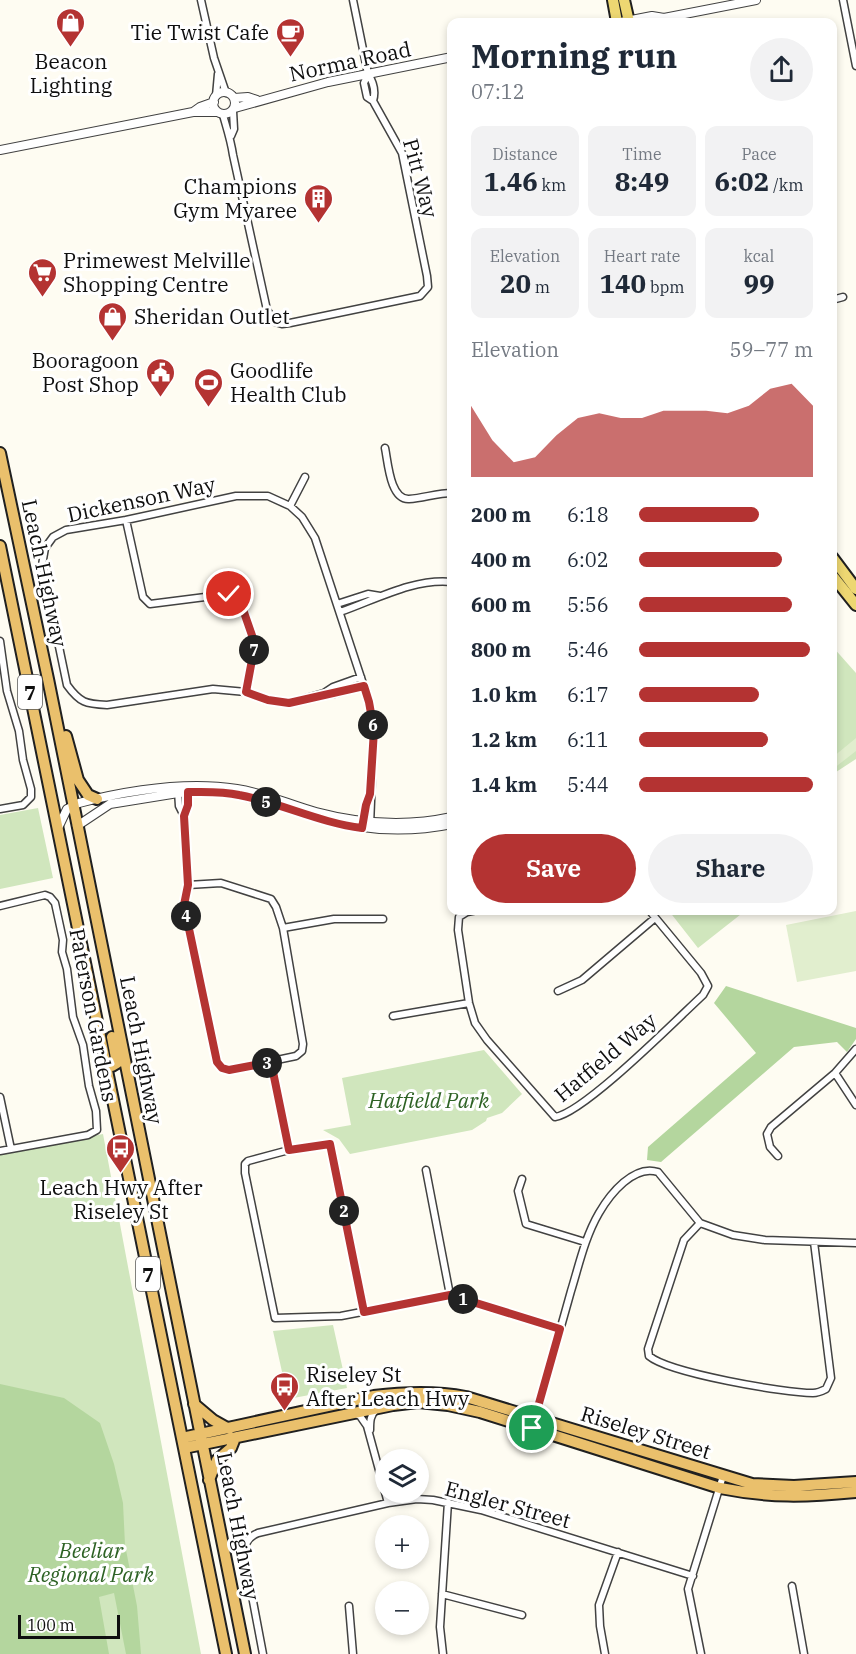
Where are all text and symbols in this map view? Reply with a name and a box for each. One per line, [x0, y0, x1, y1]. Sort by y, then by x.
shop icon: Beacon Lighting [55, 6, 87, 48]
cafe icon: Tie Twist Cafe [274, 16, 306, 58]
place label: Tie Twist Cafe [130, 18, 269, 46]
street label: Norma Road [287, 34, 414, 88]
text: Morning run [471, 34, 677, 77]
button: share [750, 38, 813, 101]
place label: Beacon Lighting [30, 47, 113, 99]
text: 07:12 [471, 78, 525, 105]
street label: Pitt Way [397, 135, 445, 221]
text: Distance [492, 144, 558, 164]
text: Time [622, 144, 662, 164]
text: Pace [741, 144, 777, 164]
text: 1.46 [484, 164, 538, 198]
text: 8:49 [615, 164, 669, 198]
text: 6:02 [715, 164, 769, 198]
place label: Champions Gym Myaree [173, 172, 297, 224]
text: km [538, 175, 566, 195]
text: /km [769, 175, 803, 195]
building icon: Champions Gym Myaree [302, 182, 334, 224]
place label: Primewest Melville Shopping Centre [63, 246, 250, 298]
text: Elevation [490, 246, 560, 266]
text: Heart rate [604, 246, 680, 266]
text: kcal [744, 246, 774, 266]
supermarket icon: Primewest Melville Shopping Centre [26, 256, 58, 298]
text: 20 [500, 266, 531, 300]
text: 140 [599, 266, 646, 300]
text: 99 [743, 266, 775, 300]
text: m [531, 277, 550, 297]
text: bpm [646, 277, 685, 297]
shop icon: Sheridan Outlet [97, 300, 129, 342]
place label: Sheridan Outlet [134, 302, 290, 330]
text: Elevation [471, 336, 559, 363]
text: 59–77 m [730, 336, 813, 363]
place label: Booragoon Post Shop [32, 346, 139, 398]
public building icon: Booragoon Post Shop [144, 356, 176, 398]
place label: Goodlife Health Club [230, 356, 347, 408]
sports icon: Goodlife Health Club [193, 366, 225, 408]
street label: Dickenson Way [64, 469, 218, 528]
street label: Leach Highway [16, 497, 74, 650]
text: 200 m [471, 501, 531, 528]
text: 6:18 [567, 501, 609, 528]
text: 400 m [471, 546, 531, 573]
text: 6:02 [567, 546, 609, 573]
pin [203, 568, 254, 619]
icon: check [212, 577, 245, 610]
text: 600 m [471, 591, 531, 618]
text: 5:56 [567, 591, 609, 618]
pin: 7 [239, 635, 269, 665]
text: 800 m [471, 636, 531, 663]
text: 5:46 [567, 636, 609, 663]
text: 7 [249, 640, 259, 660]
road number: 7 [18, 675, 42, 709]
text: 1.0 km [471, 681, 537, 708]
text: 6:17 [567, 681, 609, 708]
pin: 6 [358, 710, 388, 740]
text: 6 [368, 715, 378, 735]
text: 1.2 km [471, 726, 537, 753]
text: 6:11 [567, 726, 609, 753]
text: 1.4 km [471, 771, 537, 798]
text: 5:44 [567, 771, 609, 798]
pin: 5 [251, 787, 281, 817]
text: 5 [261, 792, 271, 812]
button: Save [471, 834, 636, 903]
button: Share [648, 834, 813, 903]
pin: 4 [171, 901, 201, 931]
text: 4 [181, 906, 191, 926]
street label: Paterson Gardens [63, 926, 125, 1104]
street label: Leach Highway [114, 974, 170, 1127]
street label: Hatfield Way [548, 1006, 663, 1108]
pin: 3 [252, 1048, 282, 1078]
text: 3 [262, 1053, 272, 1073]
park label: Hatfield Park [368, 1086, 490, 1114]
bus stop icon: Leach Hwy After Riseley St [105, 1132, 137, 1174]
place label: Leach Hwy After Riseley St [39, 1173, 203, 1225]
pin: 2 [329, 1196, 359, 1226]
text: 2 [339, 1201, 349, 1221]
road number: 7 [136, 1257, 160, 1291]
pin: 1 [448, 1284, 478, 1314]
text: 1 [458, 1289, 468, 1309]
place label: Riseley St After Leach Hwy [306, 1360, 470, 1412]
bus stop icon: Riseley St After Leach Hwy [269, 1370, 301, 1412]
street label: Riseley Street [577, 1399, 715, 1465]
pin [506, 1402, 557, 1453]
icon: arrive [515, 1411, 548, 1444]
map controls [375, 1449, 429, 1635]
button: layers [375, 1449, 429, 1503]
street label: Leach Highway [211, 1450, 267, 1603]
street label: Engler Street [442, 1474, 574, 1534]
button: + [375, 1515, 429, 1569]
park label: Beeliar Regional Park [27, 1536, 155, 1588]
button: − [375, 1581, 429, 1635]
scale bar [18, 1612, 120, 1640]
text: 100 m [27, 1615, 75, 1635]

